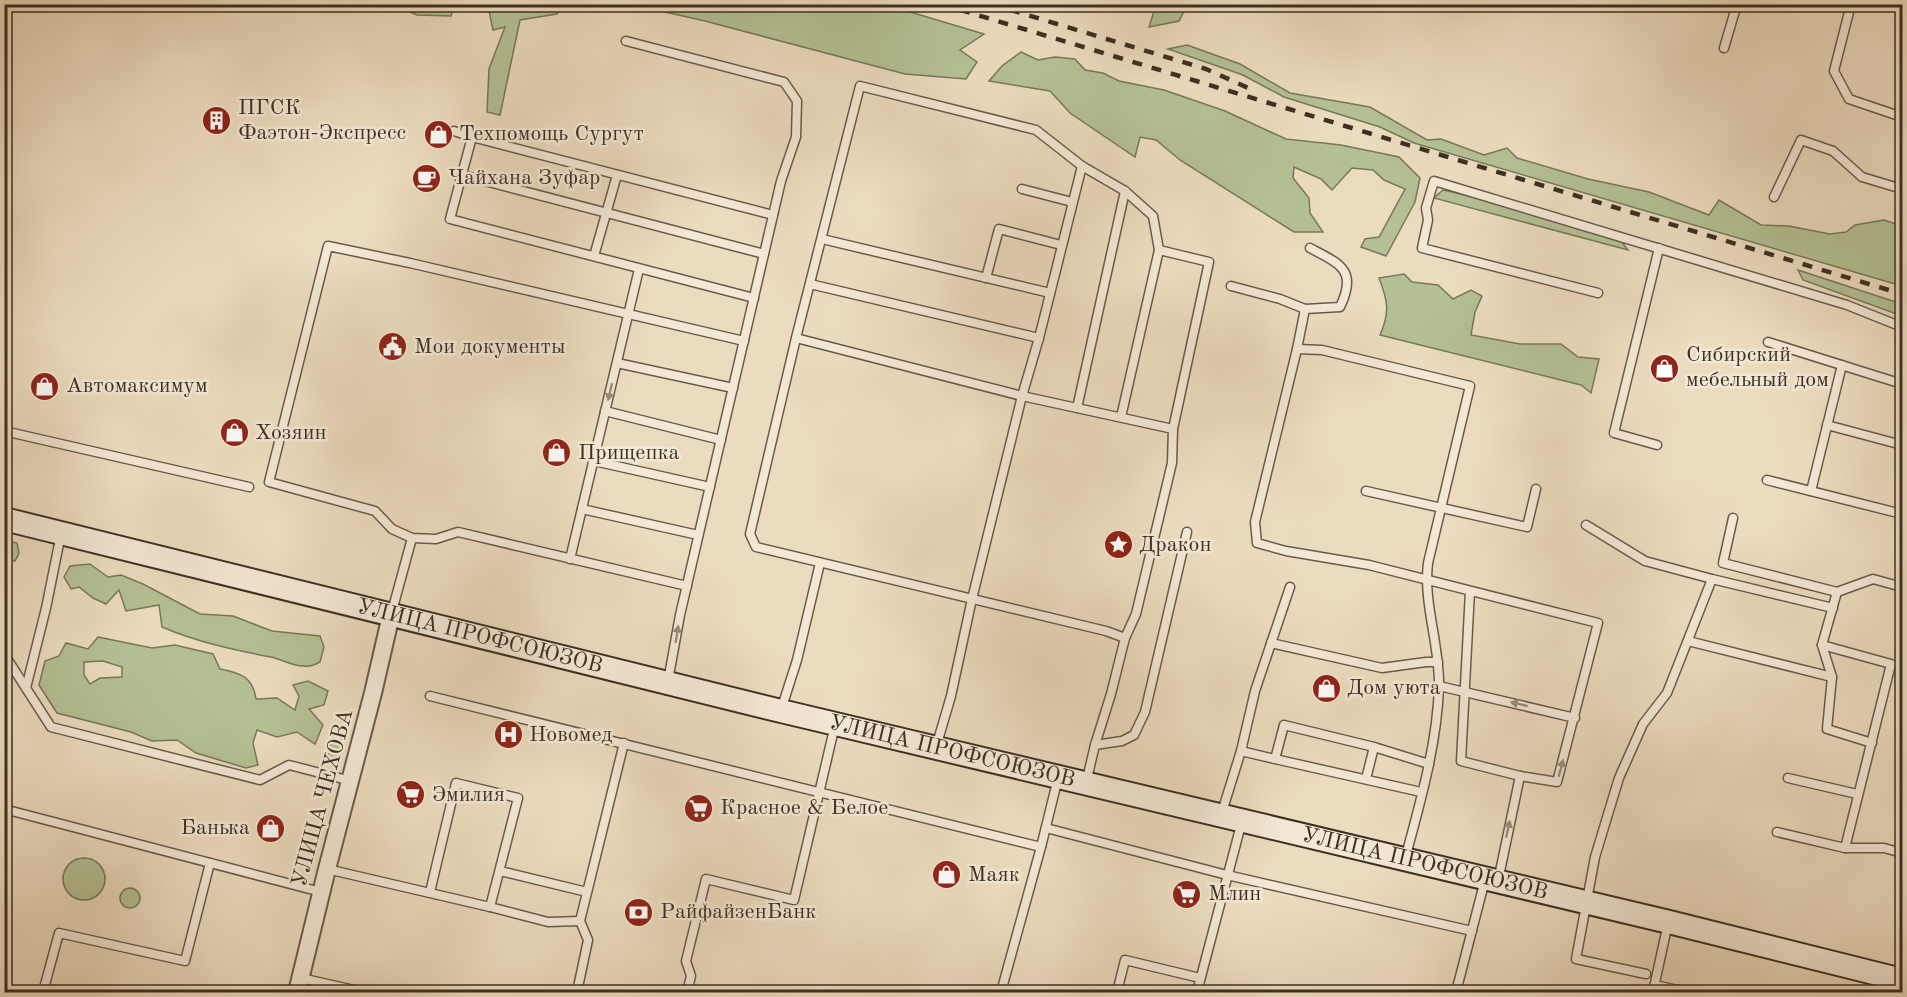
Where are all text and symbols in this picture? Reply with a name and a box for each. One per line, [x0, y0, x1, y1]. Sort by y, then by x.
place label: ПГСК Фаэтон-Экспресс [238, 97, 406, 144]
building icon: ПГСК Фаэтон-Экспресс [201, 105, 233, 137]
shop icon: Техпомощь Сургут [422, 118, 454, 150]
place label: Техпомощь Сургут [459, 123, 644, 145]
cafe icon: Чайхана Зуфар [411, 162, 443, 194]
place label: Чайхана Зуфар [448, 167, 600, 189]
public building icon: Мои документы [377, 331, 409, 363]
place label: Мои документы [414, 336, 566, 358]
place label: Сибирский мебельный дом [1686, 344, 1829, 391]
shop icon: Сибирский мебельный дом [1649, 352, 1681, 384]
shop icon: Автомаксимум [29, 370, 61, 402]
place label: Автомаксимум [66, 375, 208, 397]
one-way arrow [605, 382, 615, 401]
shop icon: Хозяин [218, 417, 250, 449]
place label: Хозяин [255, 422, 327, 444]
shop icon: Прищепка [541, 437, 573, 469]
place label: Прищепка [578, 442, 680, 464]
place icon: Дракон [1102, 529, 1134, 561]
place label: Дракон [1139, 534, 1212, 556]
street label: УЛИЦА ПРОФСОЮЗОВ [355, 596, 605, 678]
one-way arrow [673, 624, 682, 643]
shop icon: Дом уюта [1310, 672, 1342, 704]
place label: Дом уюта [1347, 677, 1441, 699]
one-way arrow [1510, 699, 1528, 709]
street label: УЛИЦА ЧЕХОВА [289, 706, 357, 889]
street label: УЛИЦА ПРОФСОЮЗОВ [827, 712, 1077, 791]
hospital icon: Новомед [492, 719, 524, 751]
place label: Новомед [529, 724, 613, 746]
one-way arrow [1557, 759, 1567, 778]
supermarket icon: Эмилия [395, 779, 427, 811]
place label: Эмилия [432, 784, 505, 806]
supermarket icon: Красное & Белое [683, 792, 715, 824]
place label: Красное & Белое [720, 797, 888, 819]
shop icon: Банька [255, 812, 287, 844]
place label: Банька [180, 817, 250, 839]
one-way arrow [1504, 819, 1513, 838]
street label: УЛИЦА ПРОФСОЮЗОВ [1299, 824, 1550, 904]
shop icon: Маяк [931, 859, 963, 891]
place label: Маяк [968, 864, 1020, 886]
supermarket icon: Млин [1171, 878, 1203, 910]
place label: Млин [1208, 883, 1261, 905]
bank icon: РайфайзенБанк [623, 896, 655, 928]
place label: РайфайзенБанк [660, 901, 816, 923]

